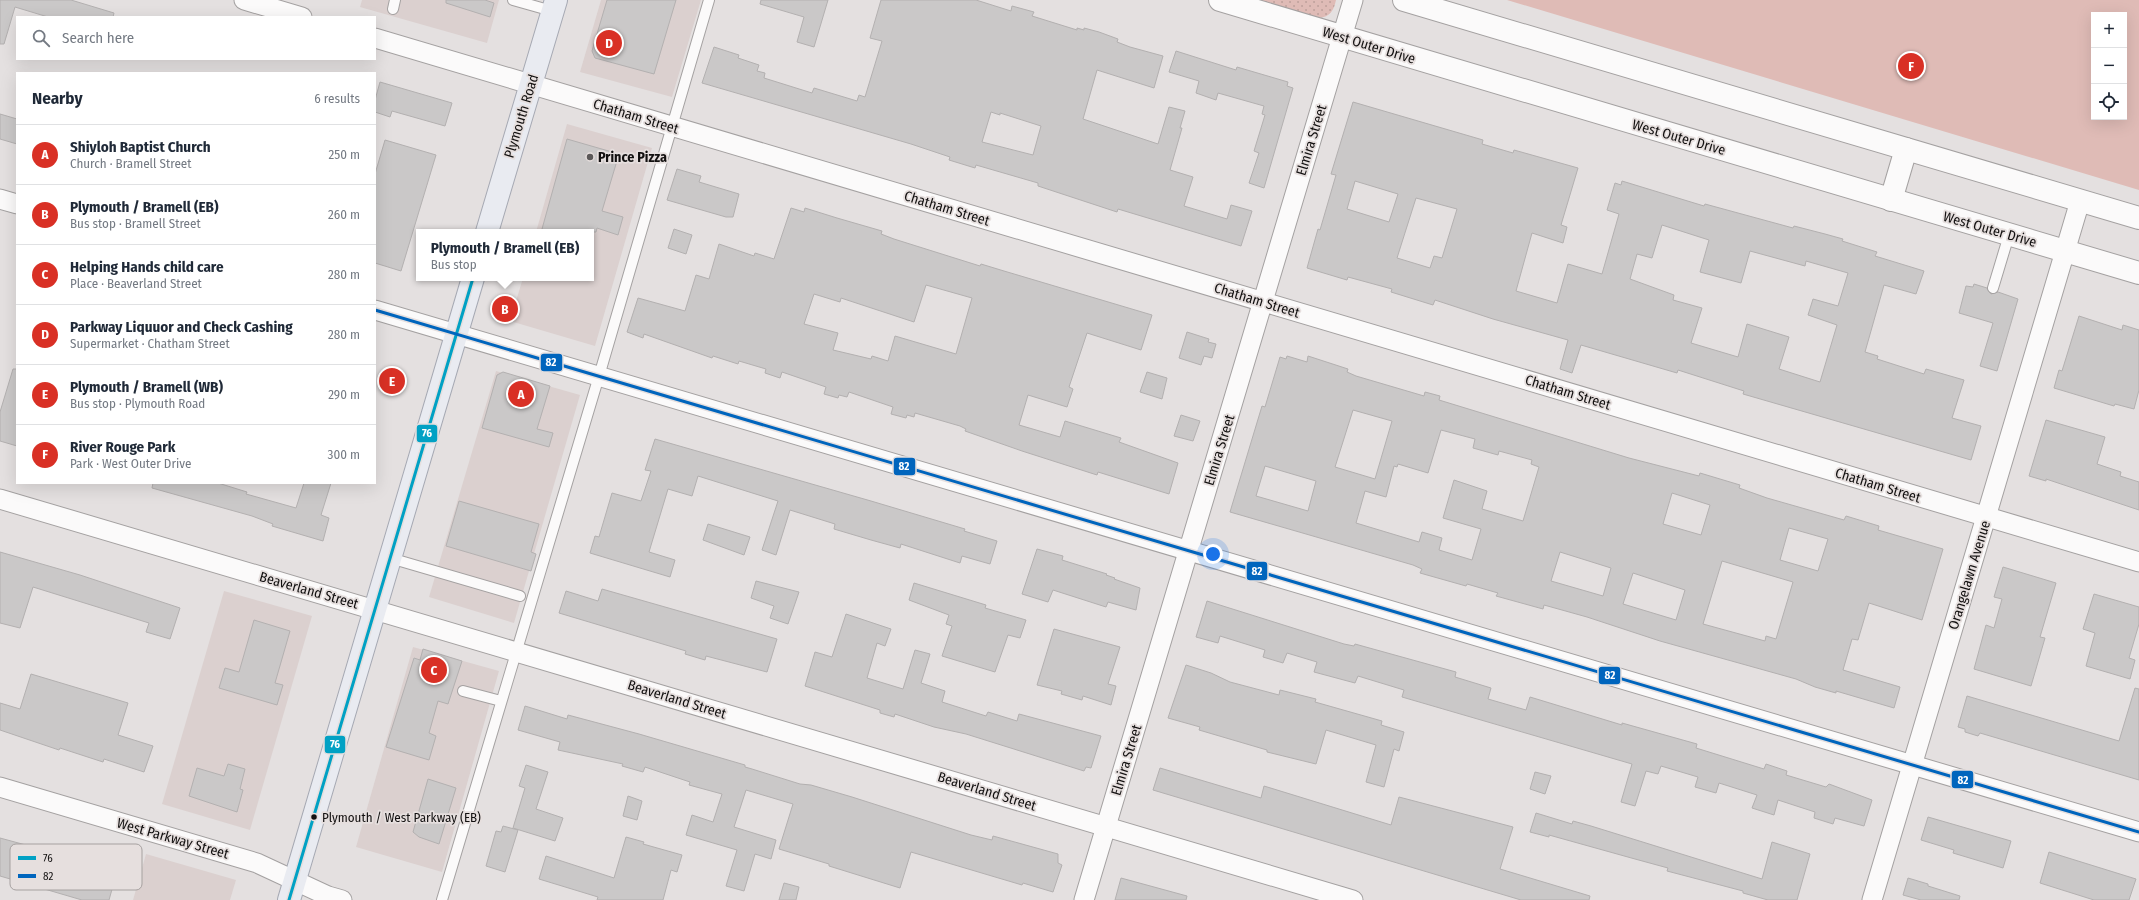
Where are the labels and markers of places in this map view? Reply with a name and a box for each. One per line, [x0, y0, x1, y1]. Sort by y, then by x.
pin: D [596, 28, 622, 58]
pin: F [1898, 51, 1924, 81]
place label: Prince Pizza [598, 149, 667, 166]
marker: Prince Pizza [585, 152, 595, 162]
pin: B [492, 294, 518, 324]
pin: E [379, 366, 405, 396]
pin: A [508, 379, 534, 409]
pin: C [421, 655, 447, 685]
place label: Plymouth / West Parkway (EB) [322, 810, 481, 825]
marker: Plymouth / West Parkway (EB) [309, 812, 319, 822]

